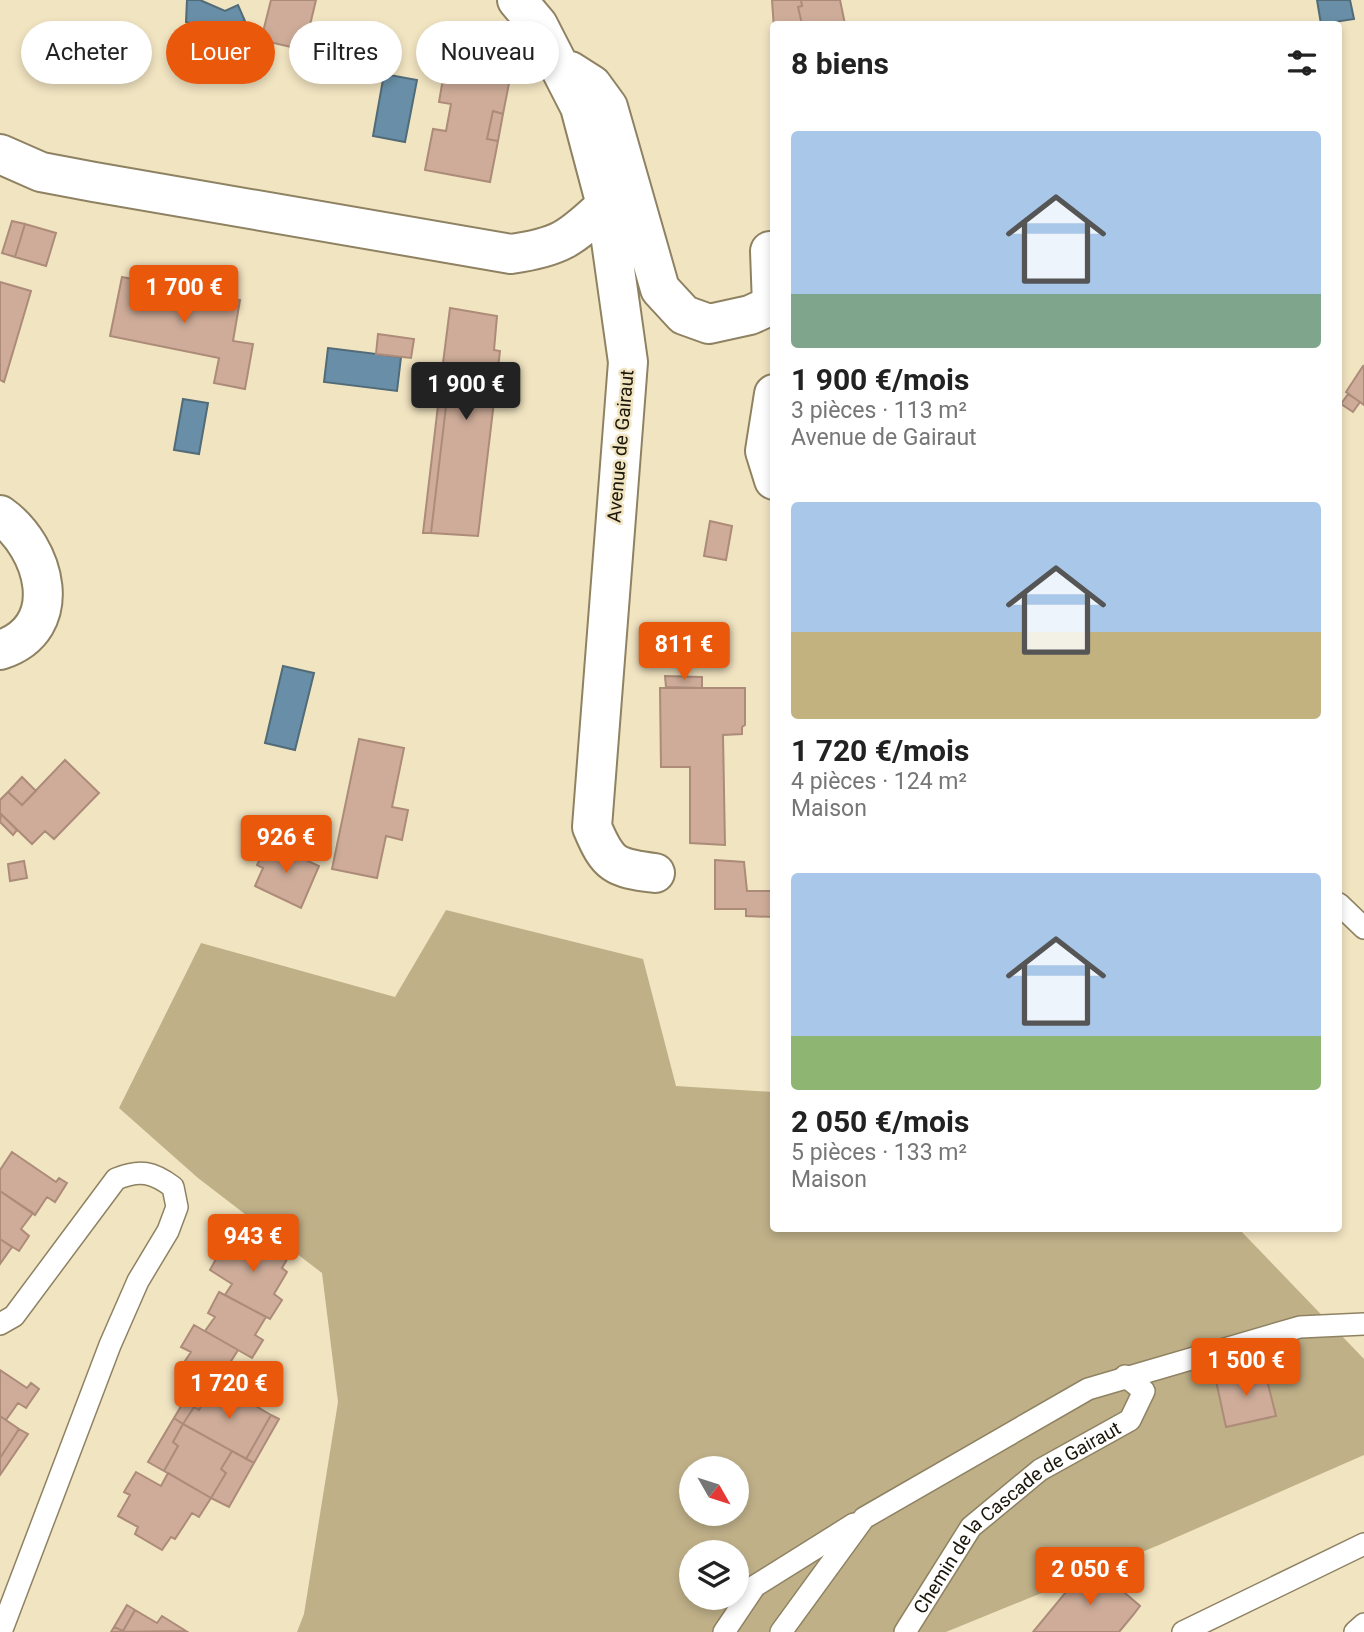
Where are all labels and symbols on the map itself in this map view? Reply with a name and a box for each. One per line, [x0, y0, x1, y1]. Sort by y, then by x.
pin: 1 700 € [119, 266, 249, 325]
pin: 1 900 € [401, 362, 531, 422]
street label: Avenue de Gairaut [602, 369, 639, 523]
pin: 811 € [635, 622, 733, 682]
pin: 926 € [237, 816, 335, 875]
pin: 943 € [204, 1214, 302, 1274]
pin: 1 500 € [1181, 1338, 1311, 1398]
pin: 1 720 € [164, 1362, 294, 1421]
street label: Chemin de la Cascade de Gairaut [909, 1417, 1125, 1618]
north arrow [679, 1456, 749, 1526]
pin: 2 050 € [1025, 1548, 1155, 1607]

